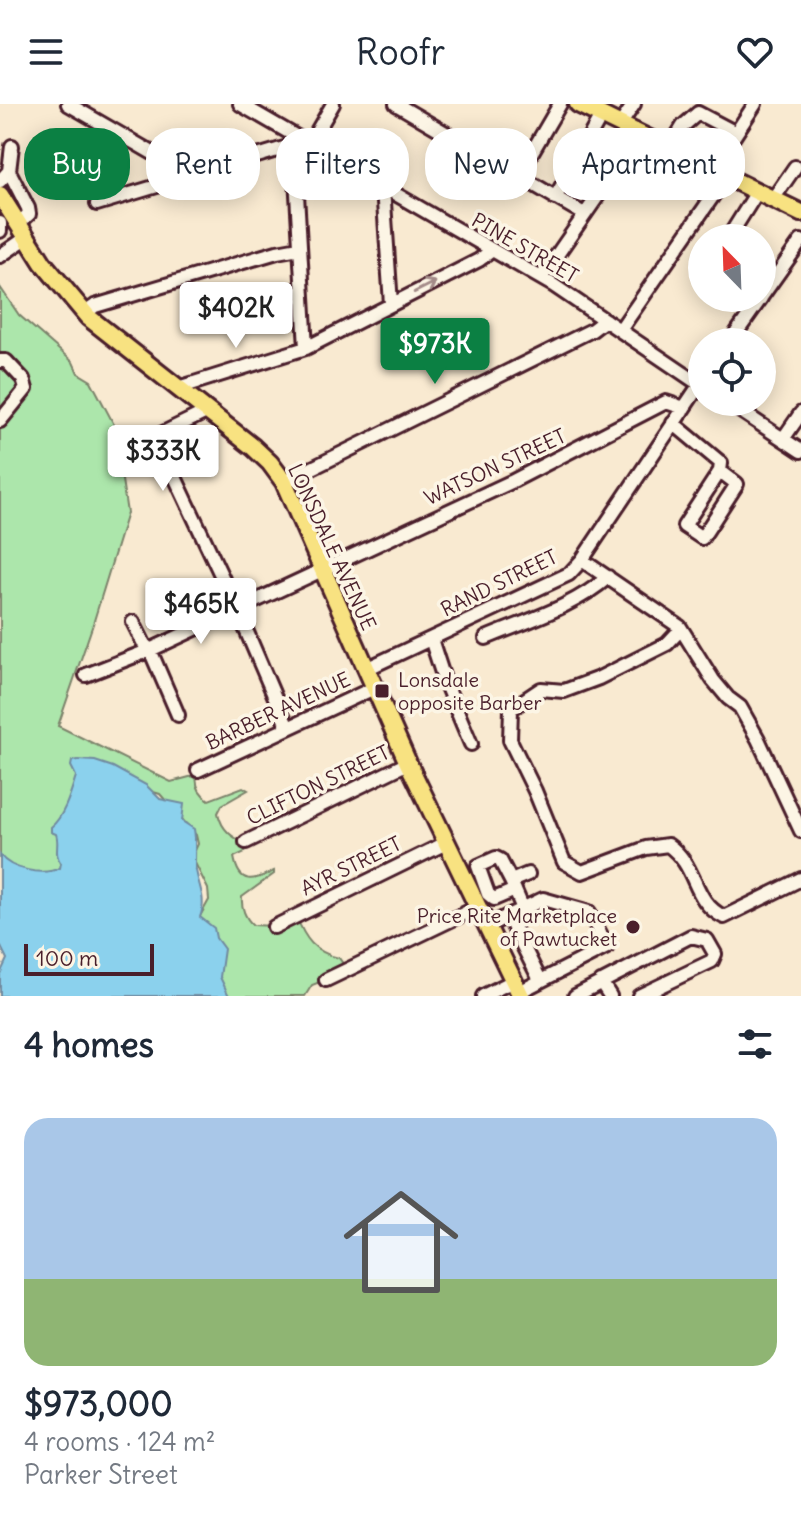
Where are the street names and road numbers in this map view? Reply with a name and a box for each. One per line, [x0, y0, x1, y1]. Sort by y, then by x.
street label: PINE STREET [467, 207, 583, 288]
street label: WATSON STREET [420, 423, 570, 510]
street label: LONSDALE AVENUE [283, 460, 382, 634]
street label: RAND STREET [436, 544, 561, 622]
street label: BARBER AVENUE [201, 666, 354, 755]
street label: CLIFTON STREET [242, 739, 393, 830]
street label: AYR STREET [296, 830, 405, 901]

